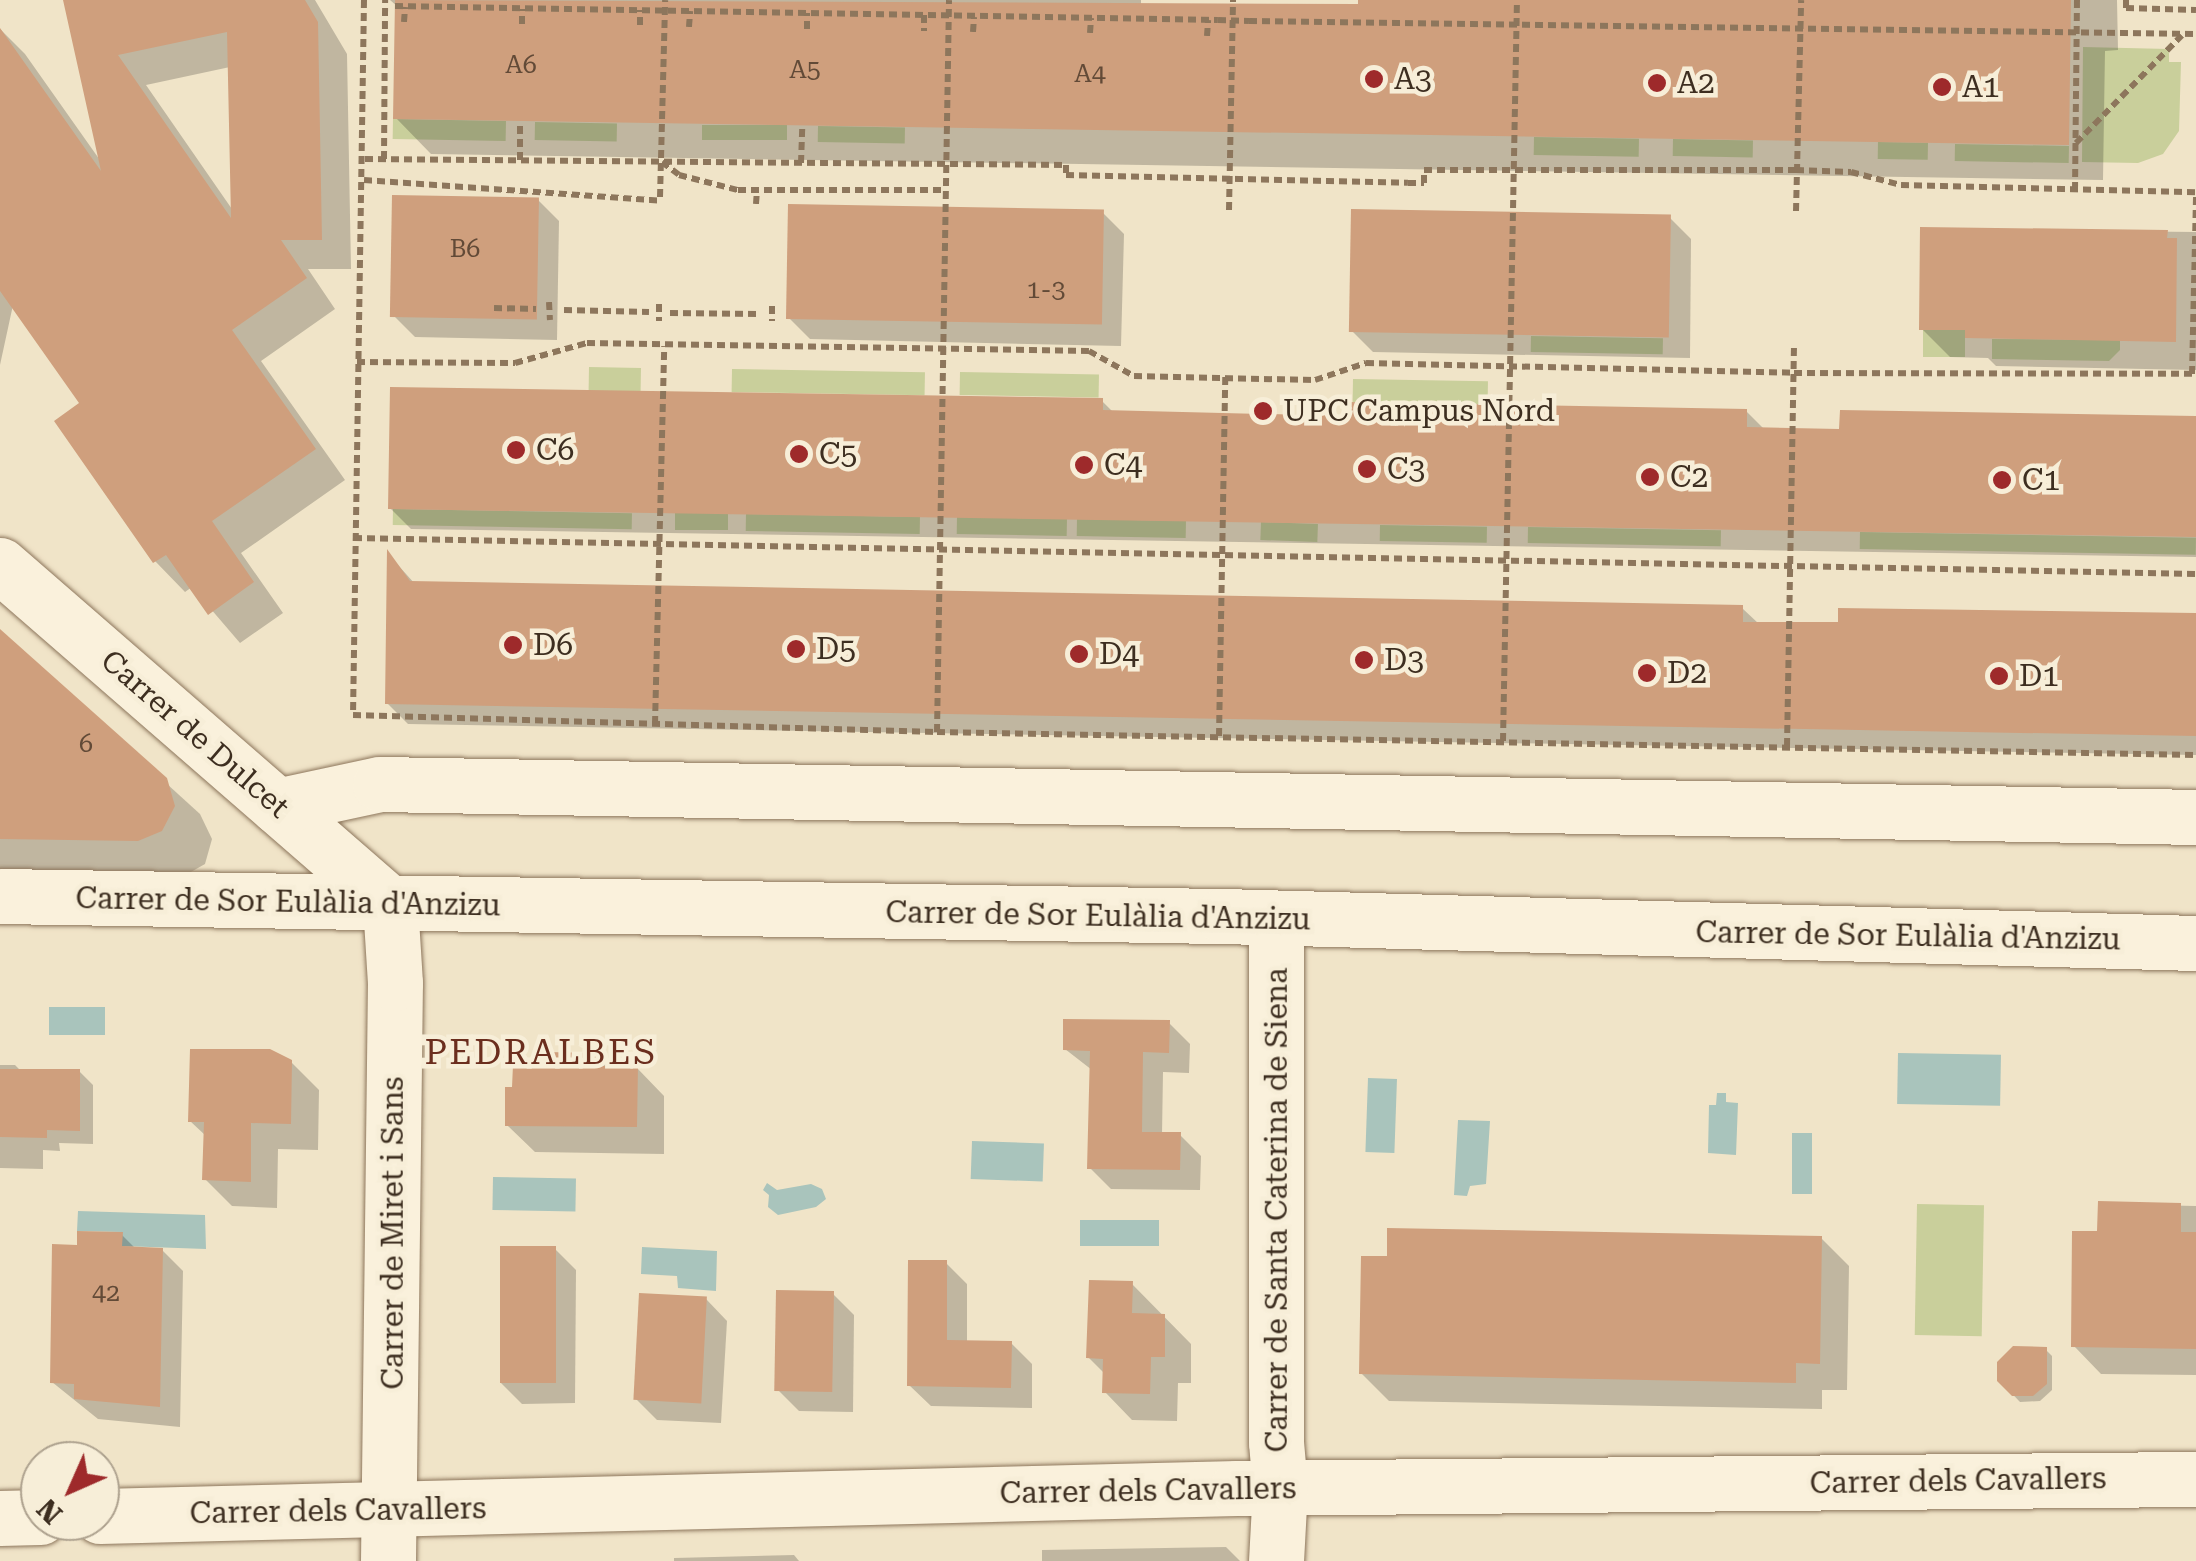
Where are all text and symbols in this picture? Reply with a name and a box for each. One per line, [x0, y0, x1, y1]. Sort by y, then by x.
house number: A6 [505, 50, 537, 80]
house number: A5 [789, 55, 821, 85]
house number: A4 [1074, 59, 1106, 89]
place label: A3 [1394, 61, 1432, 97]
place label: A2 [1677, 65, 1715, 101]
marker: A3 [1363, 68, 1385, 90]
place label: A1 [1962, 69, 2000, 105]
marker: A2 [1646, 72, 1668, 94]
marker: A1 [1931, 76, 1953, 98]
house number: B6 [450, 234, 480, 264]
house number: 1-3 [1026, 275, 1066, 305]
place label: UPC Campus Nord [1283, 393, 1555, 429]
marker: UPC Campus Nord [1252, 400, 1274, 422]
place label: C6 [536, 432, 574, 468]
place label: C5 [819, 436, 857, 472]
marker: C6 [505, 439, 527, 461]
marker: C5 [788, 443, 810, 465]
place label: C4 [1104, 447, 1142, 483]
place label: C3 [1387, 451, 1425, 487]
marker: C4 [1073, 454, 1095, 476]
marker: C3 [1356, 458, 1378, 480]
place label: C2 [1670, 459, 1708, 495]
place label: C1 [2022, 462, 2060, 498]
marker: C2 [1639, 466, 1661, 488]
marker: C1 [1991, 469, 2013, 491]
place label: D6 [533, 627, 573, 663]
place label: D5 [816, 631, 856, 667]
marker: D6 [502, 634, 524, 656]
place label: D4 [1099, 636, 1139, 672]
marker: D5 [785, 638, 807, 660]
place label: D3 [1384, 642, 1424, 678]
street label: Carrer de Dulcet [94, 643, 296, 825]
marker: D4 [1068, 643, 1090, 665]
marker: D3 [1353, 649, 1375, 671]
place label: D2 [1667, 655, 1707, 691]
place label: D1 [2019, 658, 2059, 694]
marker: D2 [1636, 662, 1658, 684]
marker: D1 [1988, 665, 2010, 687]
house number: 6 [79, 729, 93, 759]
street label: Carrer de Sor Eulàlia d'Anzizu [75, 880, 501, 924]
street label: Carrer de Sor Eulàlia d'Anzizu [885, 894, 1311, 938]
street label: Carrer de Sor Eulàlia d'Anzizu [1695, 914, 2121, 958]
street label: Carrer de Santa Caterina de Siena [1259, 968, 1295, 1452]
district label: PEDRALBES [425, 1032, 657, 1074]
street label: Carrer de Miret i Sans [375, 1076, 411, 1390]
house number: 42 [92, 1278, 120, 1308]
north arrow [20, 1441, 120, 1541]
street label: Carrer dels Cavallers [1809, 1460, 2107, 1502]
street label: Carrer dels Cavallers [999, 1470, 1297, 1512]
street label: Carrer dels Cavallers [189, 1490, 487, 1532]
text: N [31, 1492, 69, 1530]

